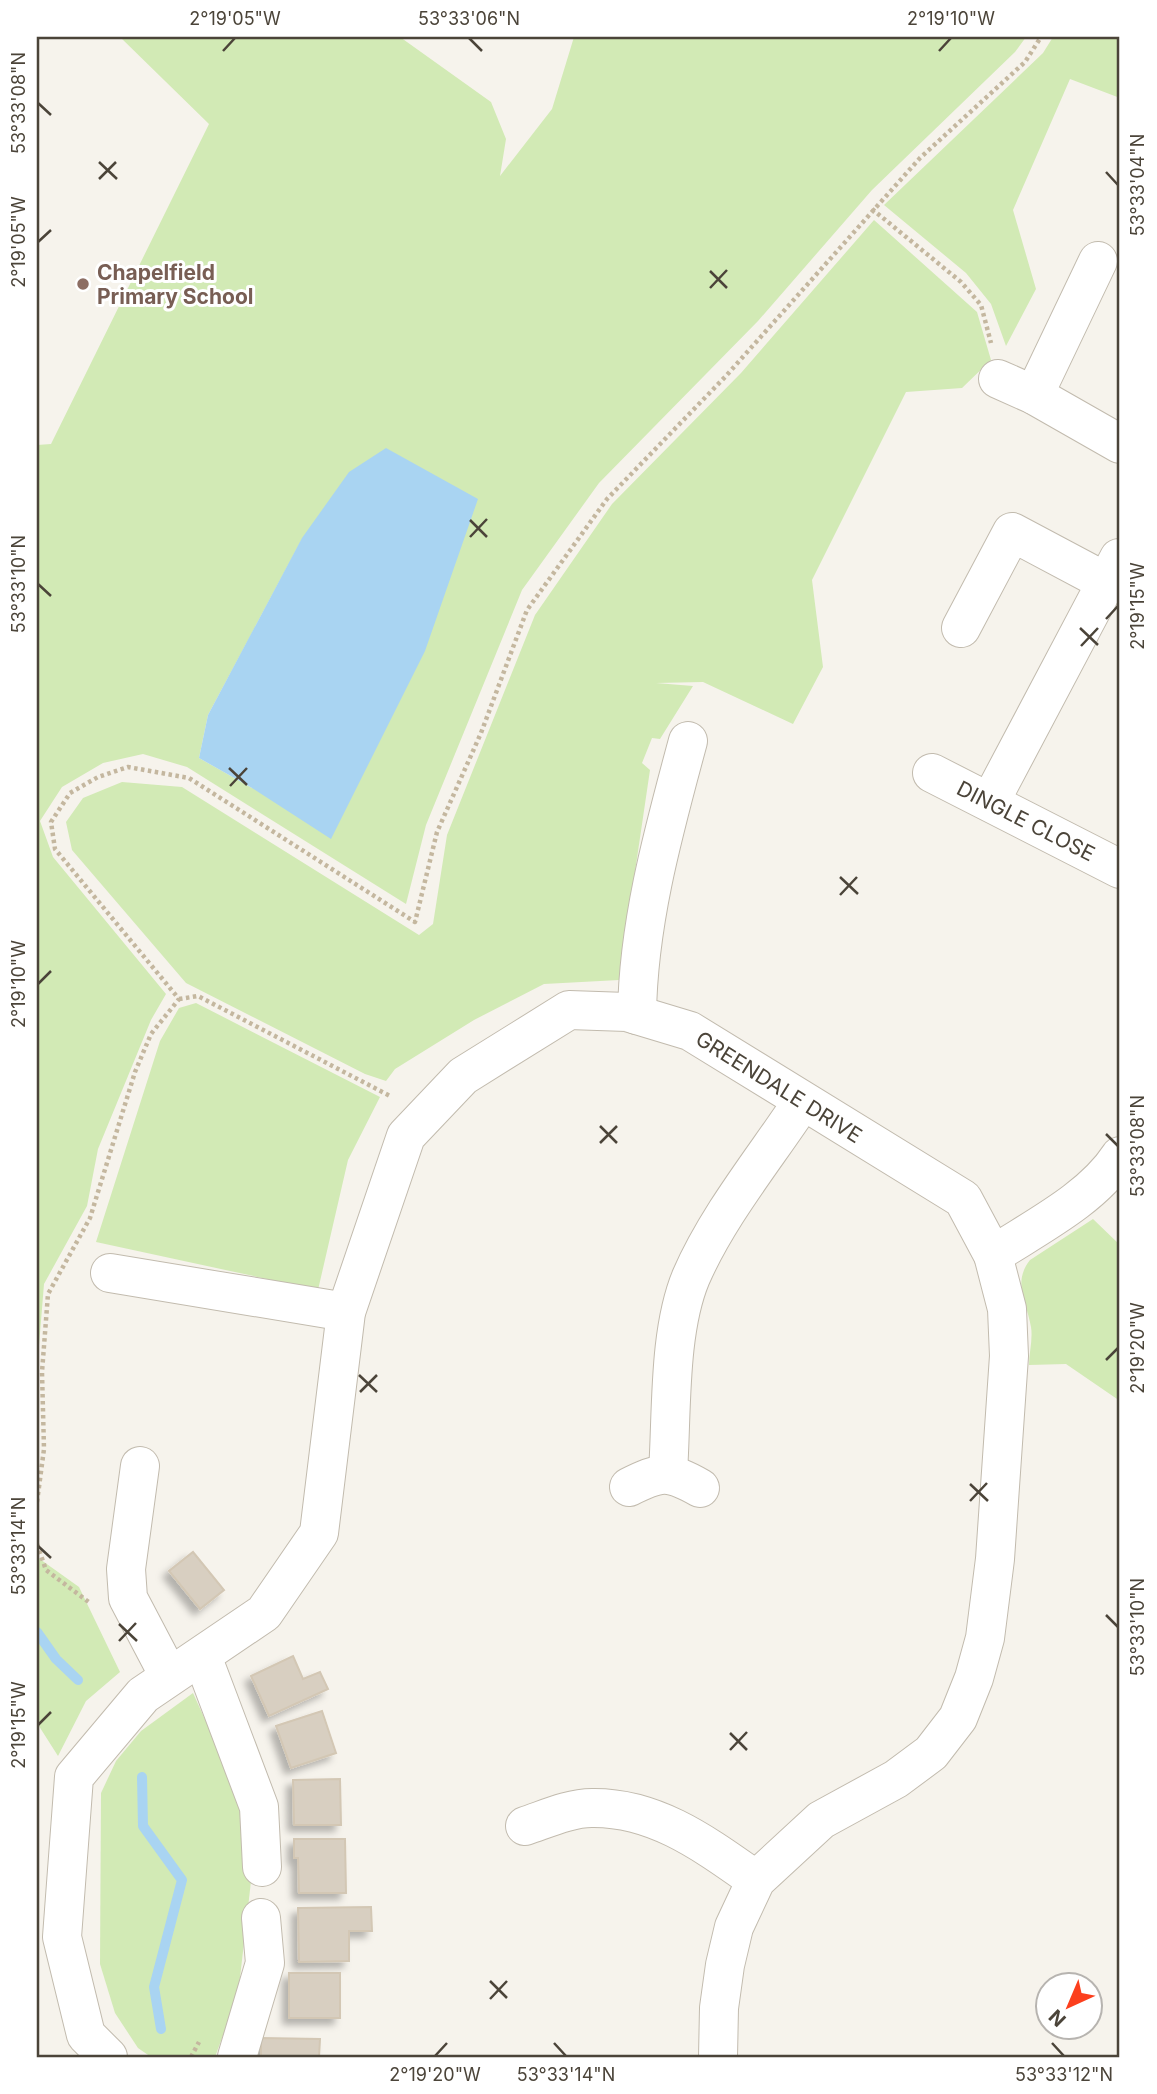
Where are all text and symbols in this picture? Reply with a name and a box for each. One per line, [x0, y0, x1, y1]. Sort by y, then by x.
text: 2°19'05"W [189, 8, 281, 29]
text: 53°33'06"N [418, 8, 520, 29]
text: 2°19'10"W [907, 8, 995, 29]
text: 53°33'08"N [8, 52, 29, 154]
text: 53°33'04"N [1127, 134, 1148, 236]
text: 2°19'05"W [8, 196, 29, 288]
place label: Chapelfield Primary School [97, 260, 254, 309]
marker: Chapelfield Primary School [75, 276, 91, 292]
text: 53°33'10"N [8, 535, 29, 633]
text: 2°19'15"W [1127, 562, 1148, 650]
street label: DINGLE CLOSE [953, 775, 1099, 867]
text: 2°19'10"W [8, 940, 29, 1028]
street label: GREENDALE DRIVE [691, 1026, 867, 1148]
text: 53°33'08"N [1127, 1095, 1148, 1197]
text: 2°19'20"W [1127, 1302, 1148, 1394]
text: 53°33'14"N [8, 1497, 29, 1595]
text: 53°33'10"N [1127, 1578, 1148, 1676]
text: 2°19'15"W [8, 1681, 29, 1769]
north arrow [1034, 1972, 1104, 2042]
text: N [1044, 2005, 1071, 2031]
text: 2°19'20"W [389, 2064, 481, 2085]
text: 53°33'14"N [517, 2064, 615, 2085]
text: 53°33'12"N [1015, 2064, 1113, 2085]

